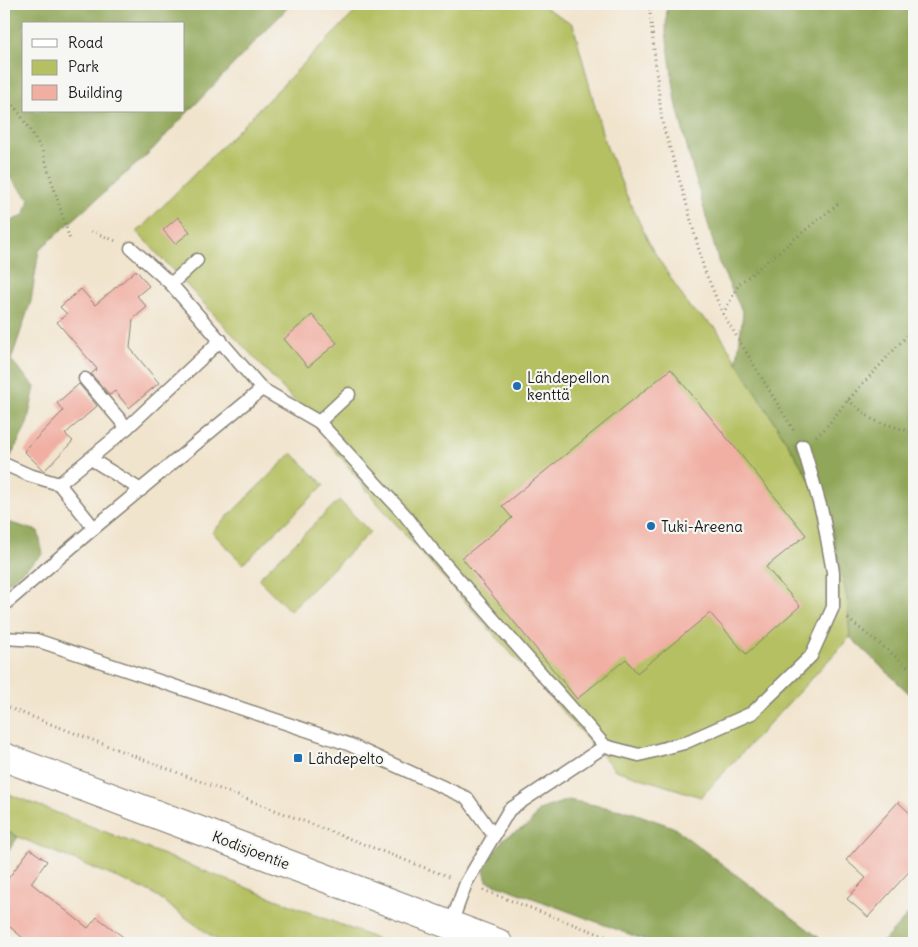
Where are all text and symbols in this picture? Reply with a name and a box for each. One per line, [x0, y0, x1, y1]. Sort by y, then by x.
legend [22, 22, 185, 112]
text: Road [68, 33, 103, 52]
text: Park [68, 57, 99, 76]
text: Building [68, 83, 123, 102]
place label: Lähdepellon kenttä [527, 368, 610, 404]
marker: Lähdepellon kenttä [511, 380, 523, 392]
place label: Tuki-Areena [661, 517, 743, 536]
marker: Tuki-Areena [645, 520, 657, 532]
place label: Lähdepelto [308, 749, 384, 768]
marker: Lähdepelto [292, 752, 304, 764]
street label: Kodisjoentie [210, 827, 292, 873]

